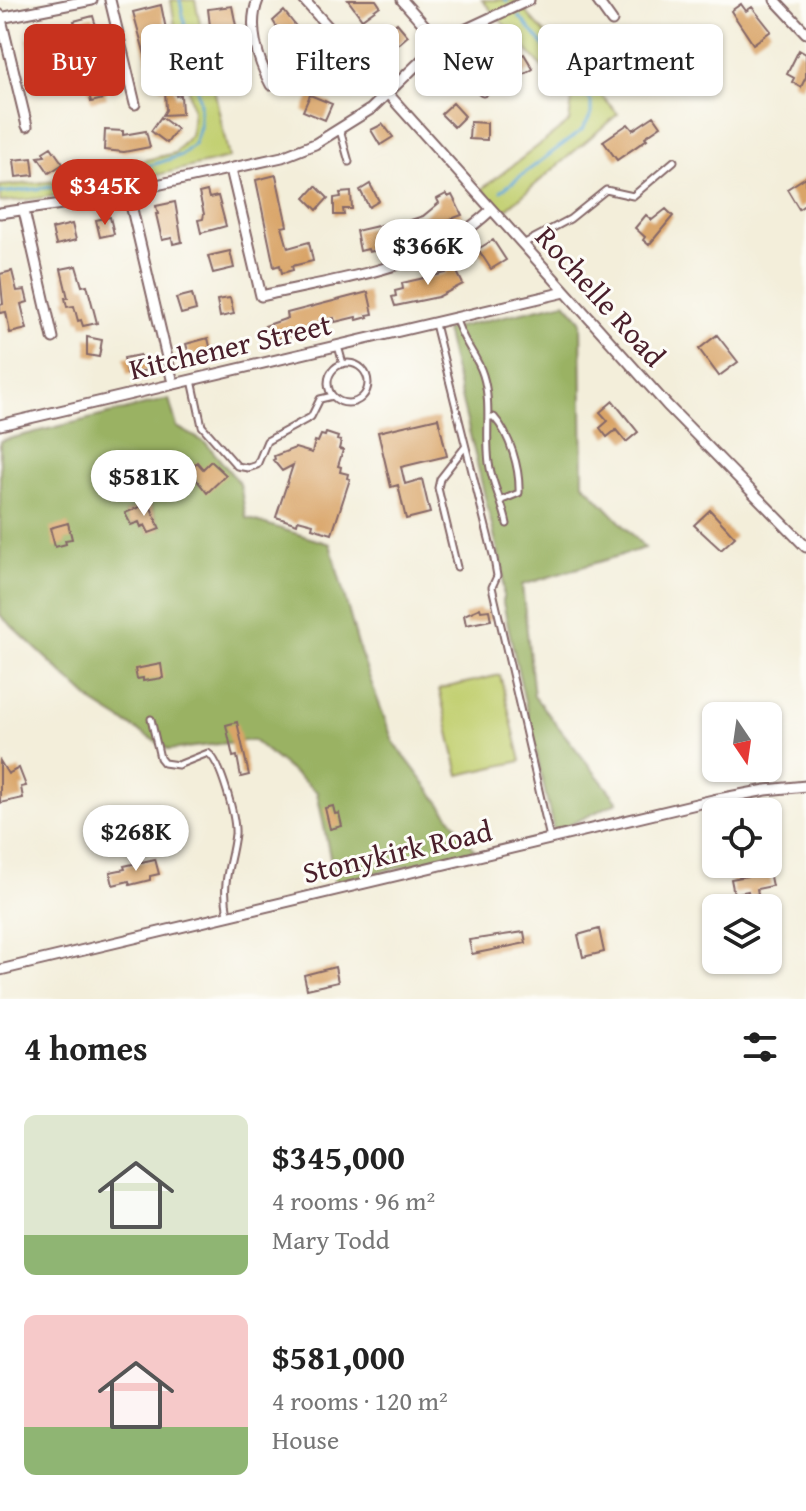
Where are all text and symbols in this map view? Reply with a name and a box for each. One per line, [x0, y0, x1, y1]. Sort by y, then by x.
chip: Buy [24, 24, 125, 96]
chip: Rent [141, 24, 252, 96]
chip: Filters [268, 24, 399, 96]
chip: New [415, 24, 522, 96]
chip: Apartment [538, 24, 723, 96]
pin: $345K [49, 159, 161, 227]
text: $345K [70, 165, 140, 204]
street label: Rochelle Road [526, 216, 676, 376]
pin: $366K [372, 219, 484, 287]
text: $366K [393, 225, 463, 264]
street label: Kitchener Street [125, 301, 336, 391]
pin: $581K [88, 450, 200, 518]
text: $581K [109, 456, 179, 495]
north arrow [702, 702, 782, 782]
map controls [702, 702, 782, 974]
button: locate [702, 798, 782, 878]
pin: $268K [80, 805, 192, 873]
street label: Stonykirk Road [298, 808, 496, 894]
text: $268K [101, 811, 171, 850]
button: layers [702, 894, 782, 974]
text: 4 homes [24, 1023, 148, 1072]
icon: filters [738, 1025, 782, 1069]
text: $345,000 [272, 1132, 405, 1181]
icon: home [88, 1147, 184, 1243]
text: 4 rooms · 96 m² [272, 1181, 435, 1220]
text: Mary Todd [272, 1220, 390, 1259]
text: $581,000 [272, 1332, 405, 1381]
icon: home [88, 1347, 184, 1443]
text: 4 rooms · 120 m² [272, 1381, 448, 1420]
text: House [272, 1420, 339, 1459]

